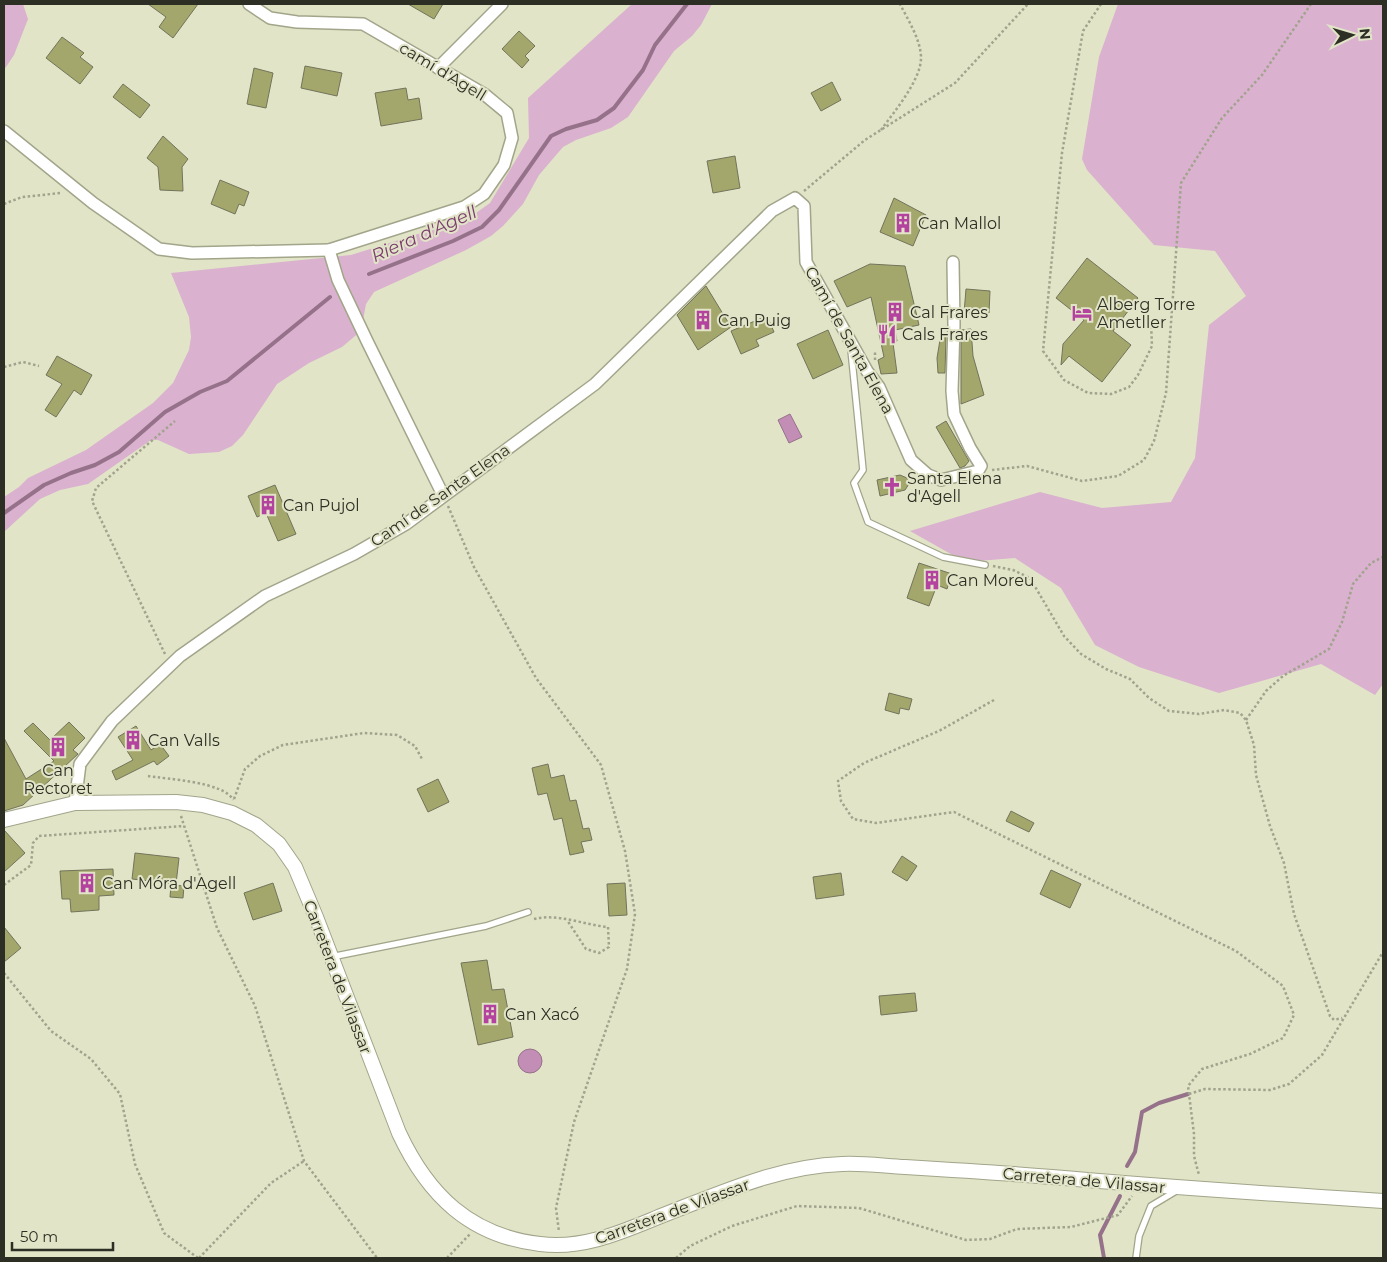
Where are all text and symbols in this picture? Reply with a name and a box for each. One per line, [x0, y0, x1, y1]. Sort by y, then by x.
north arrow [1327, 10, 1377, 60]
text: N [1355, 27, 1374, 40]
street label: camí d'Agell [396, 38, 490, 105]
water label: Riera d'Agell [368, 201, 480, 267]
building icon: Can Mallol [892, 212, 914, 234]
place label: Can Mallol [918, 214, 1001, 233]
street label: Camí de Santa Elena [801, 263, 898, 417]
place label: Alberg Torre Ametller [1097, 295, 1195, 332]
building icon: Cal Frares [884, 301, 906, 323]
hotel icon: Alberg Torre Ametller [1071, 302, 1093, 324]
place label: Cal Frares [910, 303, 988, 322]
building icon: Can Puig [692, 309, 714, 331]
place label: Can Puig [718, 311, 791, 330]
restaurant icon: Cals Frares [876, 323, 898, 345]
place label: Cals Frares [902, 325, 988, 344]
street label: Camí de Santa Elena [367, 440, 514, 551]
place label: Santa Elena d'Agell [907, 469, 1002, 506]
church icon: Santa Elena d'Agell [881, 476, 903, 498]
building icon: Can Pujol [257, 494, 279, 516]
place label: Can Pujol [283, 496, 360, 515]
building icon: Can Moreu [921, 569, 943, 591]
place label: Can Moreu [947, 571, 1035, 590]
building icon: Can Valls [122, 729, 144, 751]
place label: Can Valls [148, 731, 220, 750]
building icon: Can Rectoret [47, 736, 69, 758]
place label: Can Rectoret [24, 761, 93, 798]
building icon: Can Móra d'Agell [76, 872, 98, 894]
place label: Can Móra d'Agell [102, 874, 236, 893]
street label: Carretera de Vilassar [299, 898, 376, 1057]
building icon: Can Xacó [479, 1003, 501, 1025]
place label: Can Xacó [505, 1005, 579, 1024]
street label: Carretera de Vilassar [1002, 1164, 1166, 1197]
street label: Carretera de Vilassar [592, 1175, 752, 1248]
scale bar [12, 1220, 114, 1252]
text: 50 m [20, 1227, 58, 1246]

